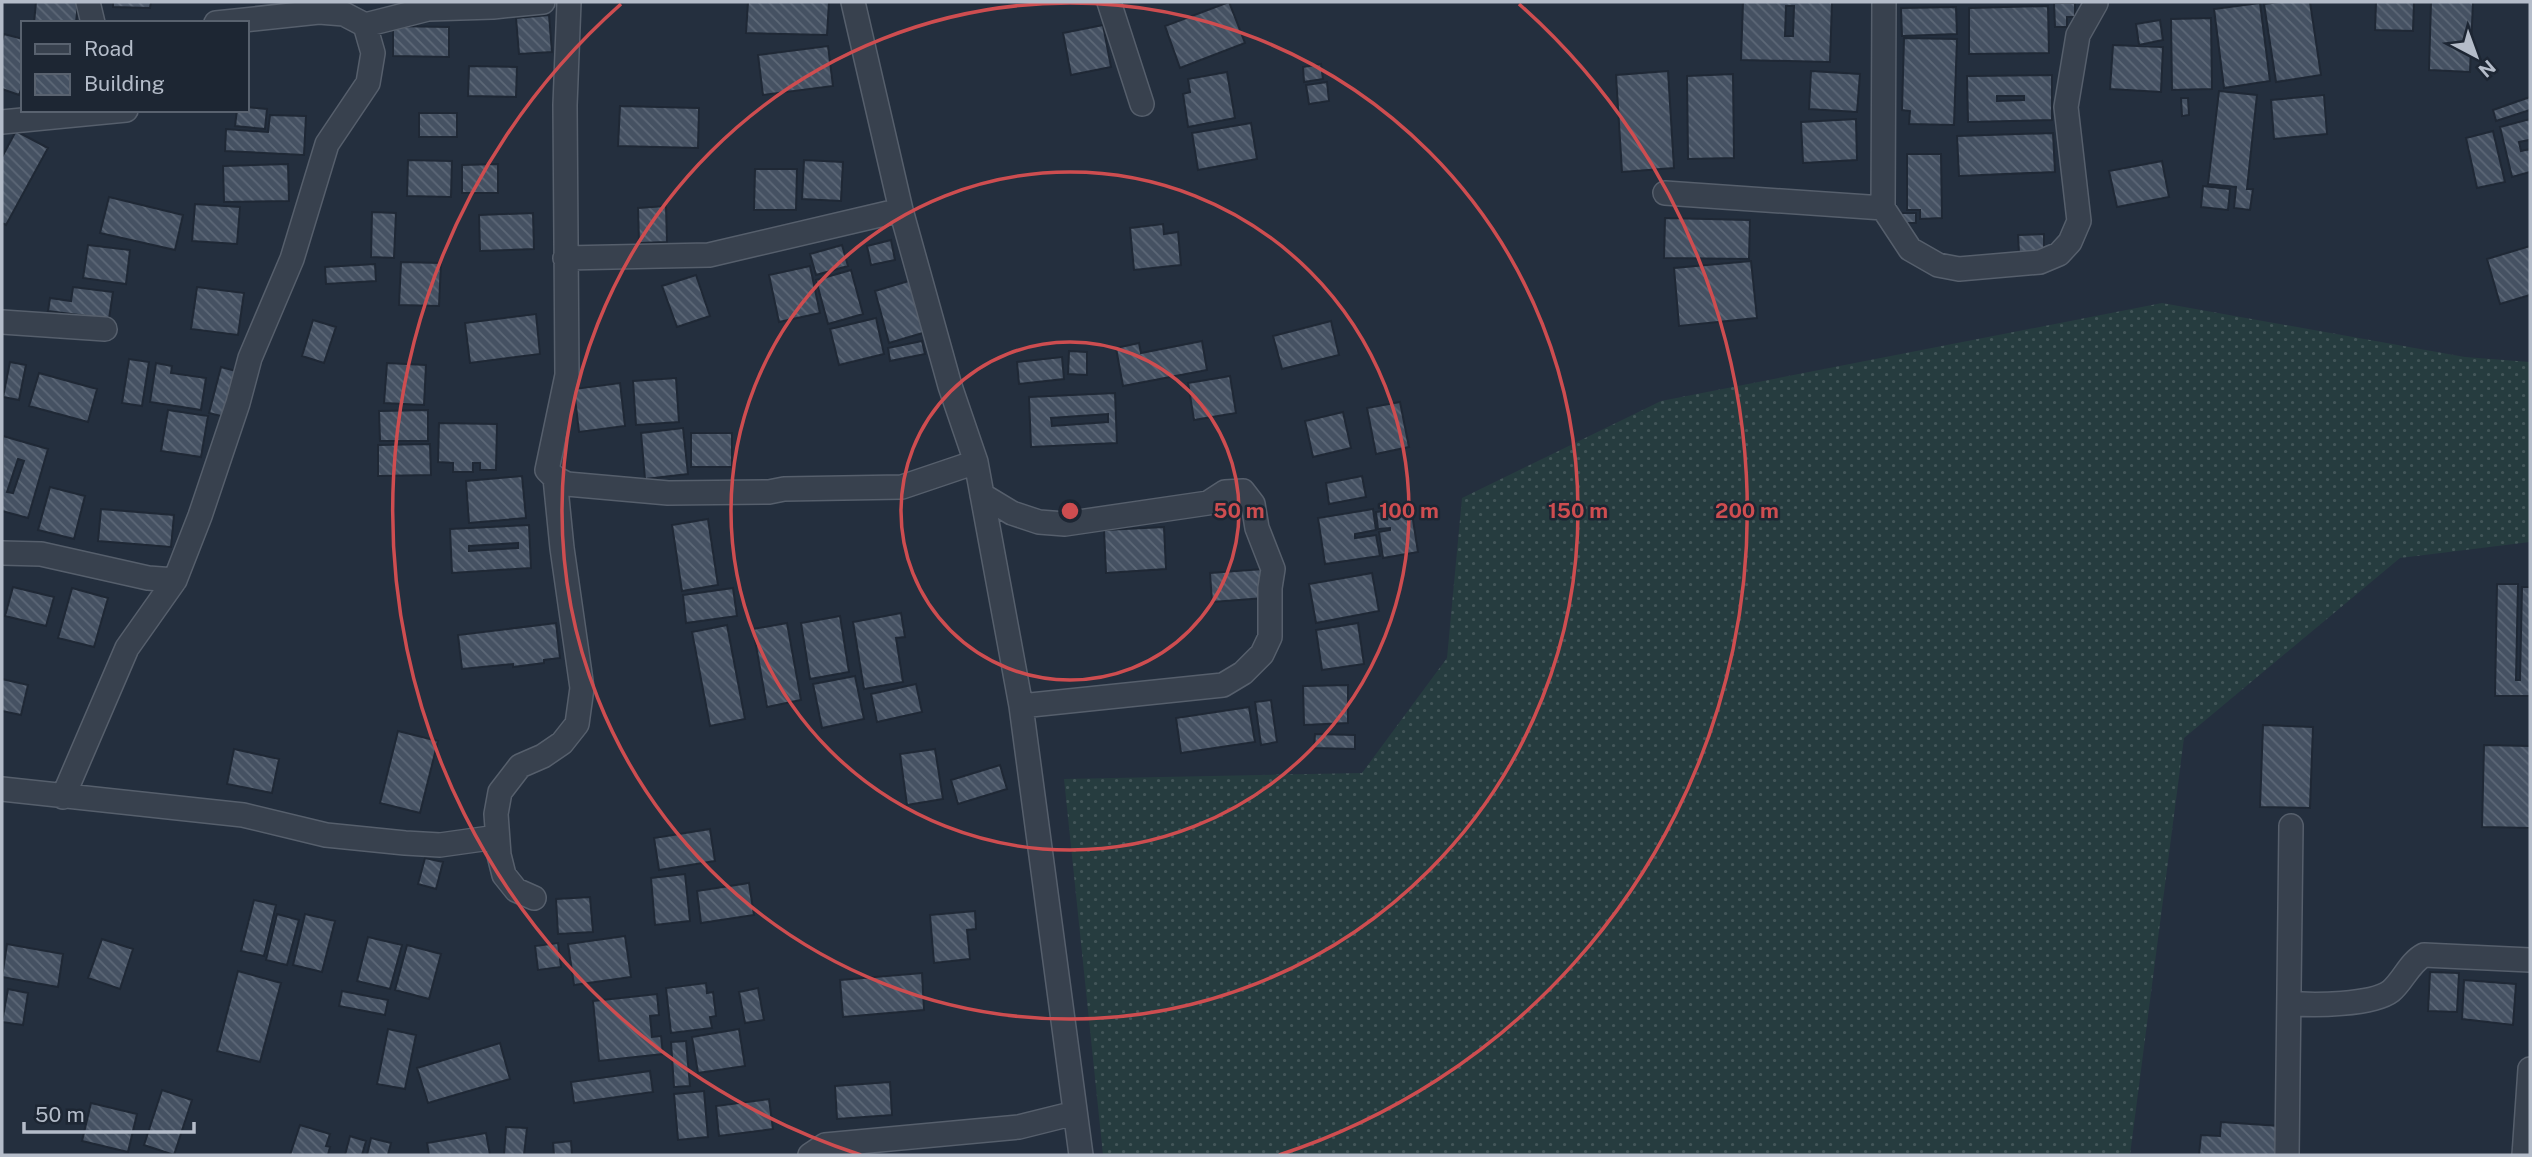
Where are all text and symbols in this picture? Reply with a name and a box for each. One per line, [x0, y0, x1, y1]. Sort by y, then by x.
legend [21, 21, 248, 112]
north arrow [2441, 21, 2511, 91]
text: Road [84, 36, 134, 61]
text: N [2474, 56, 2500, 82]
text: Building [84, 71, 165, 96]
text: 50 m [1213, 498, 1265, 523]
text: 100 m [1379, 498, 1439, 523]
text: 150 m [1548, 498, 1608, 523]
text: 200 m [1715, 498, 1779, 523]
centre of rings [1058, 499, 1082, 523]
scale bar [24, 1090, 194, 1134]
text: 50 m [35, 1102, 85, 1127]

